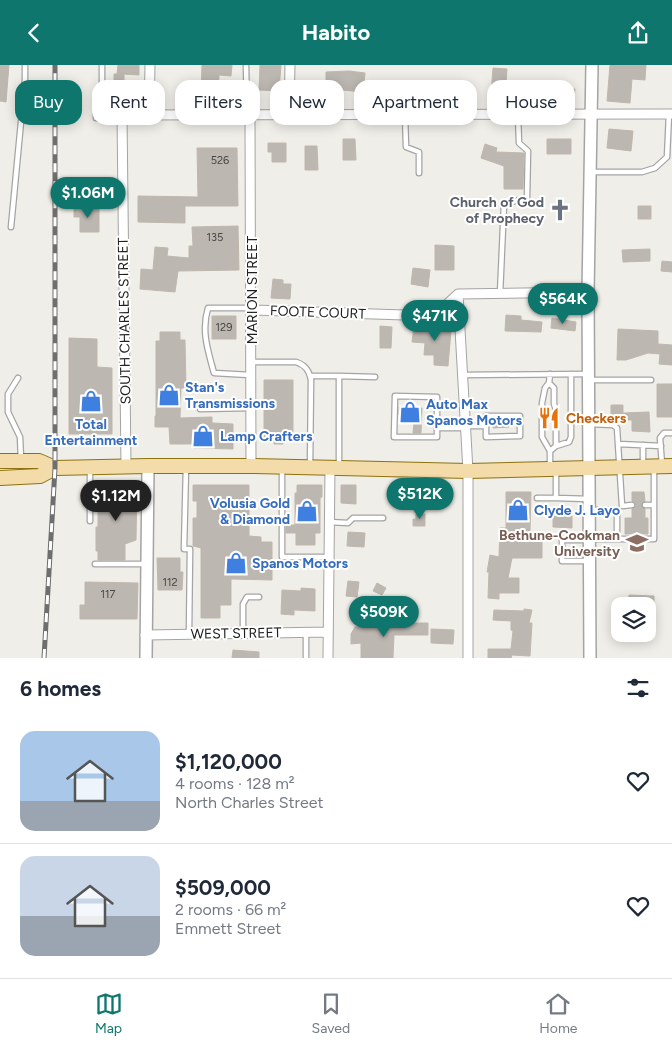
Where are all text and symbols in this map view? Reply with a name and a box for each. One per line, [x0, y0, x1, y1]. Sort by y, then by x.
icon: back [20, 19, 48, 47]
text: Habito [302, 19, 370, 46]
icon: share [624, 19, 652, 47]
chip: Buy [15, 80, 82, 125]
chip: Rent [92, 80, 165, 125]
chip: Filters [175, 80, 260, 125]
chip: New [270, 80, 344, 125]
chip: Apartment [354, 80, 477, 125]
chip: House [487, 80, 575, 125]
house number: 526 [211, 154, 229, 167]
pin: $1.06M [47, 177, 129, 219]
text: $1.06M [62, 183, 114, 202]
place label: Church of God of Prophecy [450, 194, 545, 227]
church icon: Church of God of Prophecy [547, 197, 573, 223]
house number: 135 [207, 231, 223, 244]
street label: MARION STREET [244, 236, 261, 344]
street label: SOUTH CHARLES STREET [115, 237, 134, 405]
pin: $564K [528, 283, 598, 325]
text: $564K [539, 289, 587, 308]
pin: $471K [400, 299, 470, 342]
street label: FOOTE COURT [270, 302, 367, 323]
text: $471K [412, 306, 458, 325]
house number: 129 [216, 321, 232, 334]
place label: Stan's Transmissions [185, 379, 276, 412]
shop icon: Stan's Transmissions [156, 382, 182, 408]
shop icon: Total Entertainment [78, 388, 104, 414]
place label: Auto Max Spanos Motors [426, 396, 522, 429]
shop icon: Auto Max Spanos Motors [397, 399, 423, 425]
restaurant icon: Checkers [536, 405, 562, 431]
place label: Checkers [566, 410, 627, 427]
place label: Total Entertainment [45, 416, 138, 449]
shop icon: Lamp Crafters [190, 423, 216, 449]
place label: Lamp Crafters [220, 428, 313, 445]
pin: $512K [385, 477, 455, 520]
pin: $1.12M [75, 479, 157, 522]
text: $512K [398, 484, 442, 503]
text: $1.12M [91, 486, 141, 505]
place label: Volusia Gold & Diamond [210, 495, 290, 528]
shop icon: Clyde J. Layo [505, 497, 531, 523]
shop icon: Volusia Gold & Diamond [294, 498, 320, 524]
place label: Clyde J. Layo [534, 502, 620, 519]
place label: Bethune-Cookman University [499, 527, 621, 560]
school or university icon: Bethune-Cookman University [624, 530, 650, 556]
shop icon: Spanos Motors [223, 550, 249, 576]
place label: Spanos Motors [252, 555, 348, 572]
house number: 112 [162, 576, 178, 589]
house number: 117 [101, 588, 116, 601]
pin: $509K [349, 595, 419, 638]
map controls [611, 597, 656, 642]
button: layers [611, 597, 656, 642]
text: $509K [360, 602, 408, 621]
street label: WEST STREET [190, 624, 282, 643]
icon: filters [624, 674, 652, 702]
text: 6 homes [20, 676, 101, 701]
text: $1,120,000 [175, 749, 282, 774]
icon: home [60, 751, 120, 811]
icon: heart [624, 767, 652, 795]
text: 4 rooms · 128 m² [175, 774, 295, 793]
text: North Charles Street [175, 793, 324, 812]
text: $509,000 [175, 875, 271, 900]
icon: home [60, 876, 120, 936]
icon: heart [624, 892, 652, 920]
text: 2 rooms · 66 m² [175, 900, 286, 919]
text: Emmett Street [175, 919, 281, 938]
tab: Map [95, 990, 123, 1037]
tab: Saved [312, 990, 350, 1037]
tab: Home [539, 990, 577, 1037]

